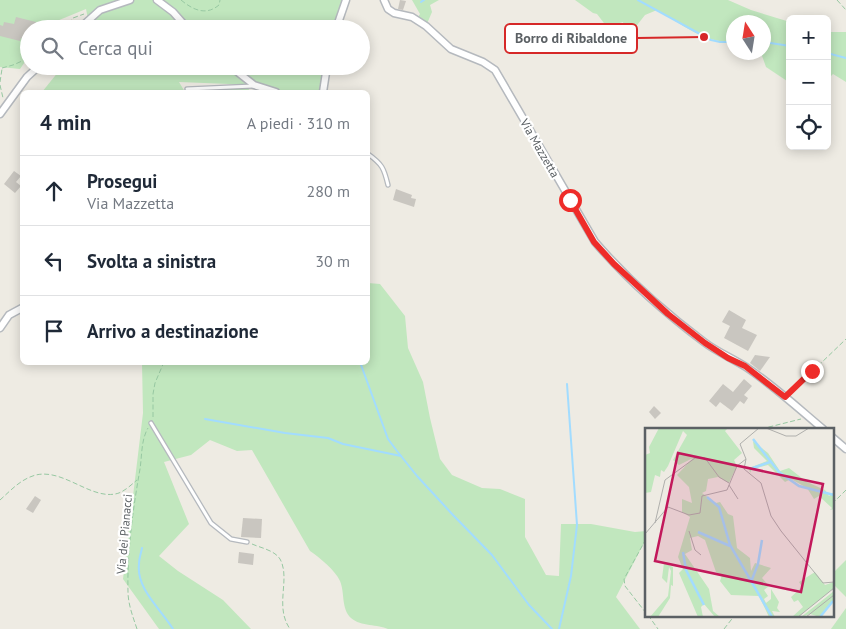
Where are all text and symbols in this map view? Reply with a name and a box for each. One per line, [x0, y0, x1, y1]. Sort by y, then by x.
north arrow [726, 15, 771, 60]
map controls [786, 15, 831, 150]
button: + [786, 15, 831, 60]
search box [20, 20, 370, 75]
callout: Borro di Ribaldone [505, 24, 637, 53]
text: Borro di Ribaldone [515, 29, 627, 47]
icon: search [38, 34, 66, 62]
text: Cerca qui [78, 36, 153, 60]
button: − [786, 60, 831, 105]
button: locate [786, 105, 831, 150]
text: 4 min [40, 109, 91, 136]
text: A piedi · 310 m [247, 113, 350, 133]
street label: Via Mazzetta [517, 115, 563, 180]
text: Prosegui [87, 169, 157, 193]
icon: ahead [40, 177, 68, 205]
text: 280 m [307, 181, 350, 201]
route start [559, 189, 582, 212]
text: Via Mazzetta [87, 193, 174, 213]
icon: left [40, 247, 68, 275]
text: Svolta a sinistra [87, 249, 216, 273]
text: 30 m [315, 251, 350, 271]
icon: arrive [40, 317, 68, 345]
text: Arrivo a destinazione [87, 319, 259, 343]
route end [801, 360, 824, 383]
inset map [645, 428, 834, 616]
street label: Via dei Pianacci [113, 493, 135, 576]

